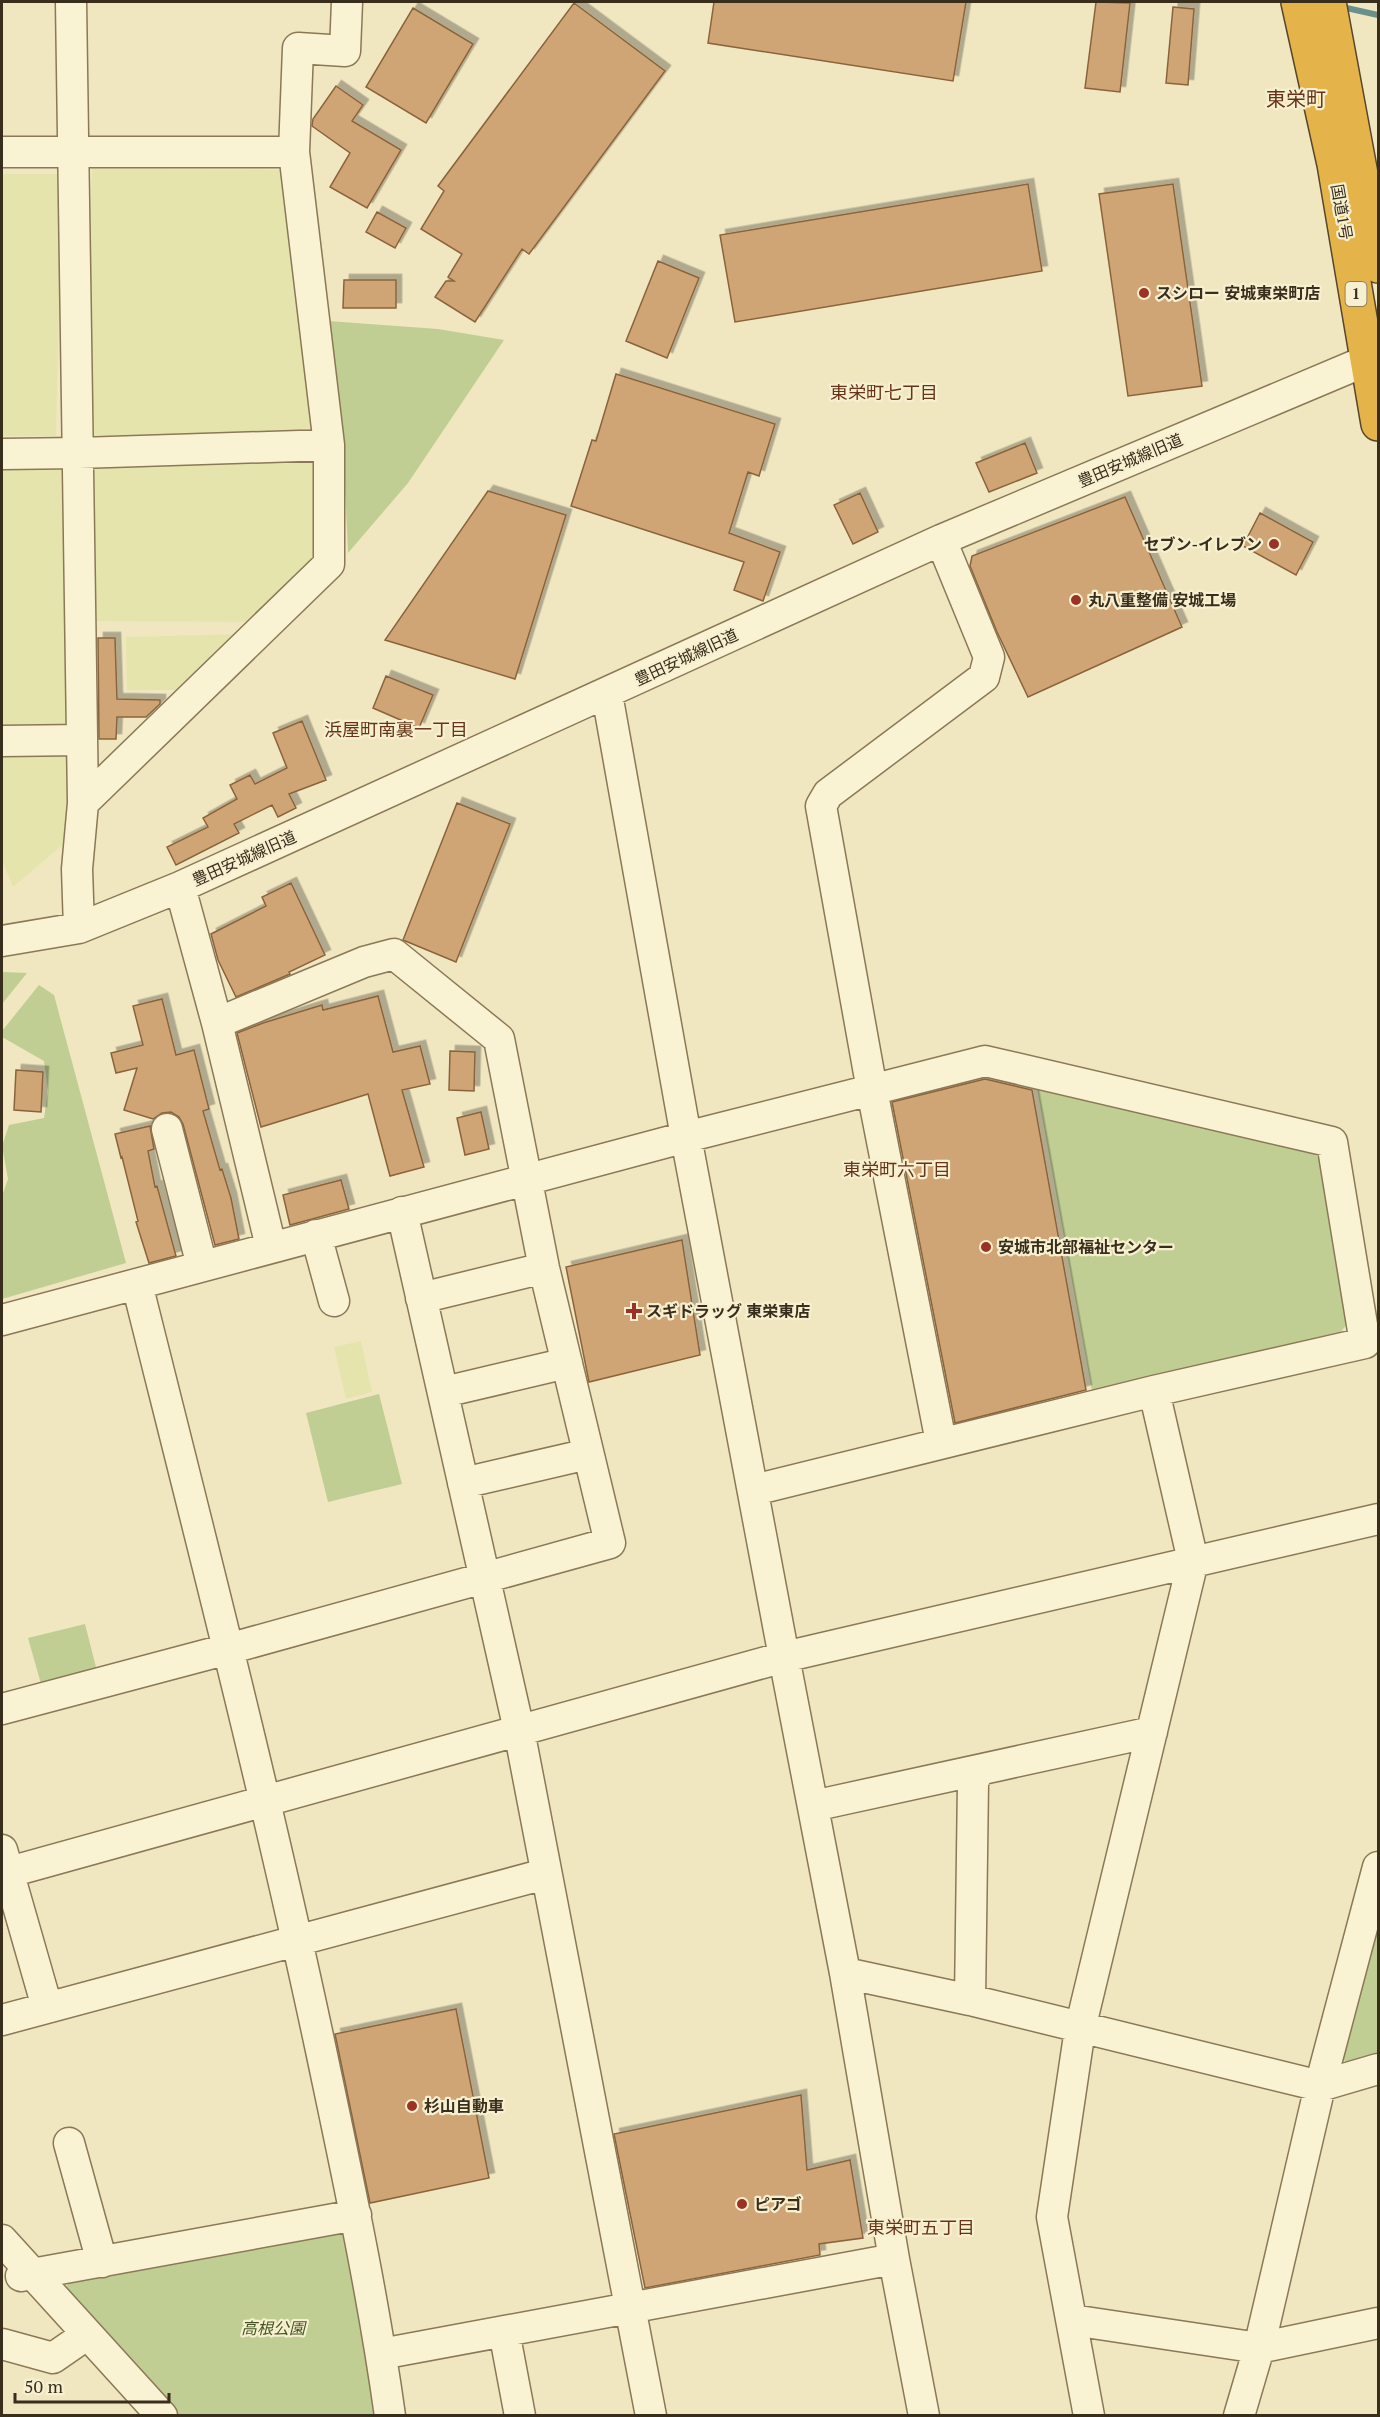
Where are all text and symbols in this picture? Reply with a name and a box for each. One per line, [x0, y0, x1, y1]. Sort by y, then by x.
district label: 東栄町 [1266, 85, 1326, 112]
street label: 国道1号 [1326, 182, 1358, 242]
place label: スシロー 安城東栄町店 [1156, 282, 1320, 304]
road number: 1 [1346, 282, 1366, 306]
marker: スシロー 安城東栄町店 [1137, 286, 1151, 300]
district label: 東栄町七丁目 [830, 380, 938, 404]
street label: 豊田安城線旧道 [1074, 428, 1186, 492]
place label: セブン-イレブン [1143, 533, 1262, 555]
marker: セブン-イレブン [1267, 537, 1281, 551]
place label: 丸八重整備 安城工場 [1088, 589, 1236, 611]
marker: 丸八重整備 安城工場 [1069, 593, 1083, 607]
street label: 豊田安城線旧道 [631, 623, 741, 691]
district label: 浜屋町南裏一丁目 [324, 717, 468, 741]
street label: 豊田安城線旧道 [188, 825, 300, 891]
district label: 東栄町六丁目 [843, 1157, 951, 1181]
place label: 安城市北部福祉センター [998, 1236, 1174, 1258]
marker: 安城市北部福祉センター [979, 1240, 993, 1254]
place label: スギドラッグ 東栄東店 [646, 1300, 810, 1322]
marker: スギドラッグ 東栄東店 [627, 1304, 641, 1318]
place label: 杉山自動車 [424, 2095, 504, 2117]
marker: 杉山自動車 [405, 2099, 419, 2113]
place label: ピアゴ [754, 2193, 802, 2215]
marker: ピアゴ [735, 2197, 749, 2211]
district label: 東栄町五丁目 [867, 2215, 975, 2239]
park label: 高根公園 [241, 2317, 307, 2339]
scale bar [15, 2366, 170, 2404]
text: 50 m [24, 2374, 64, 2398]

